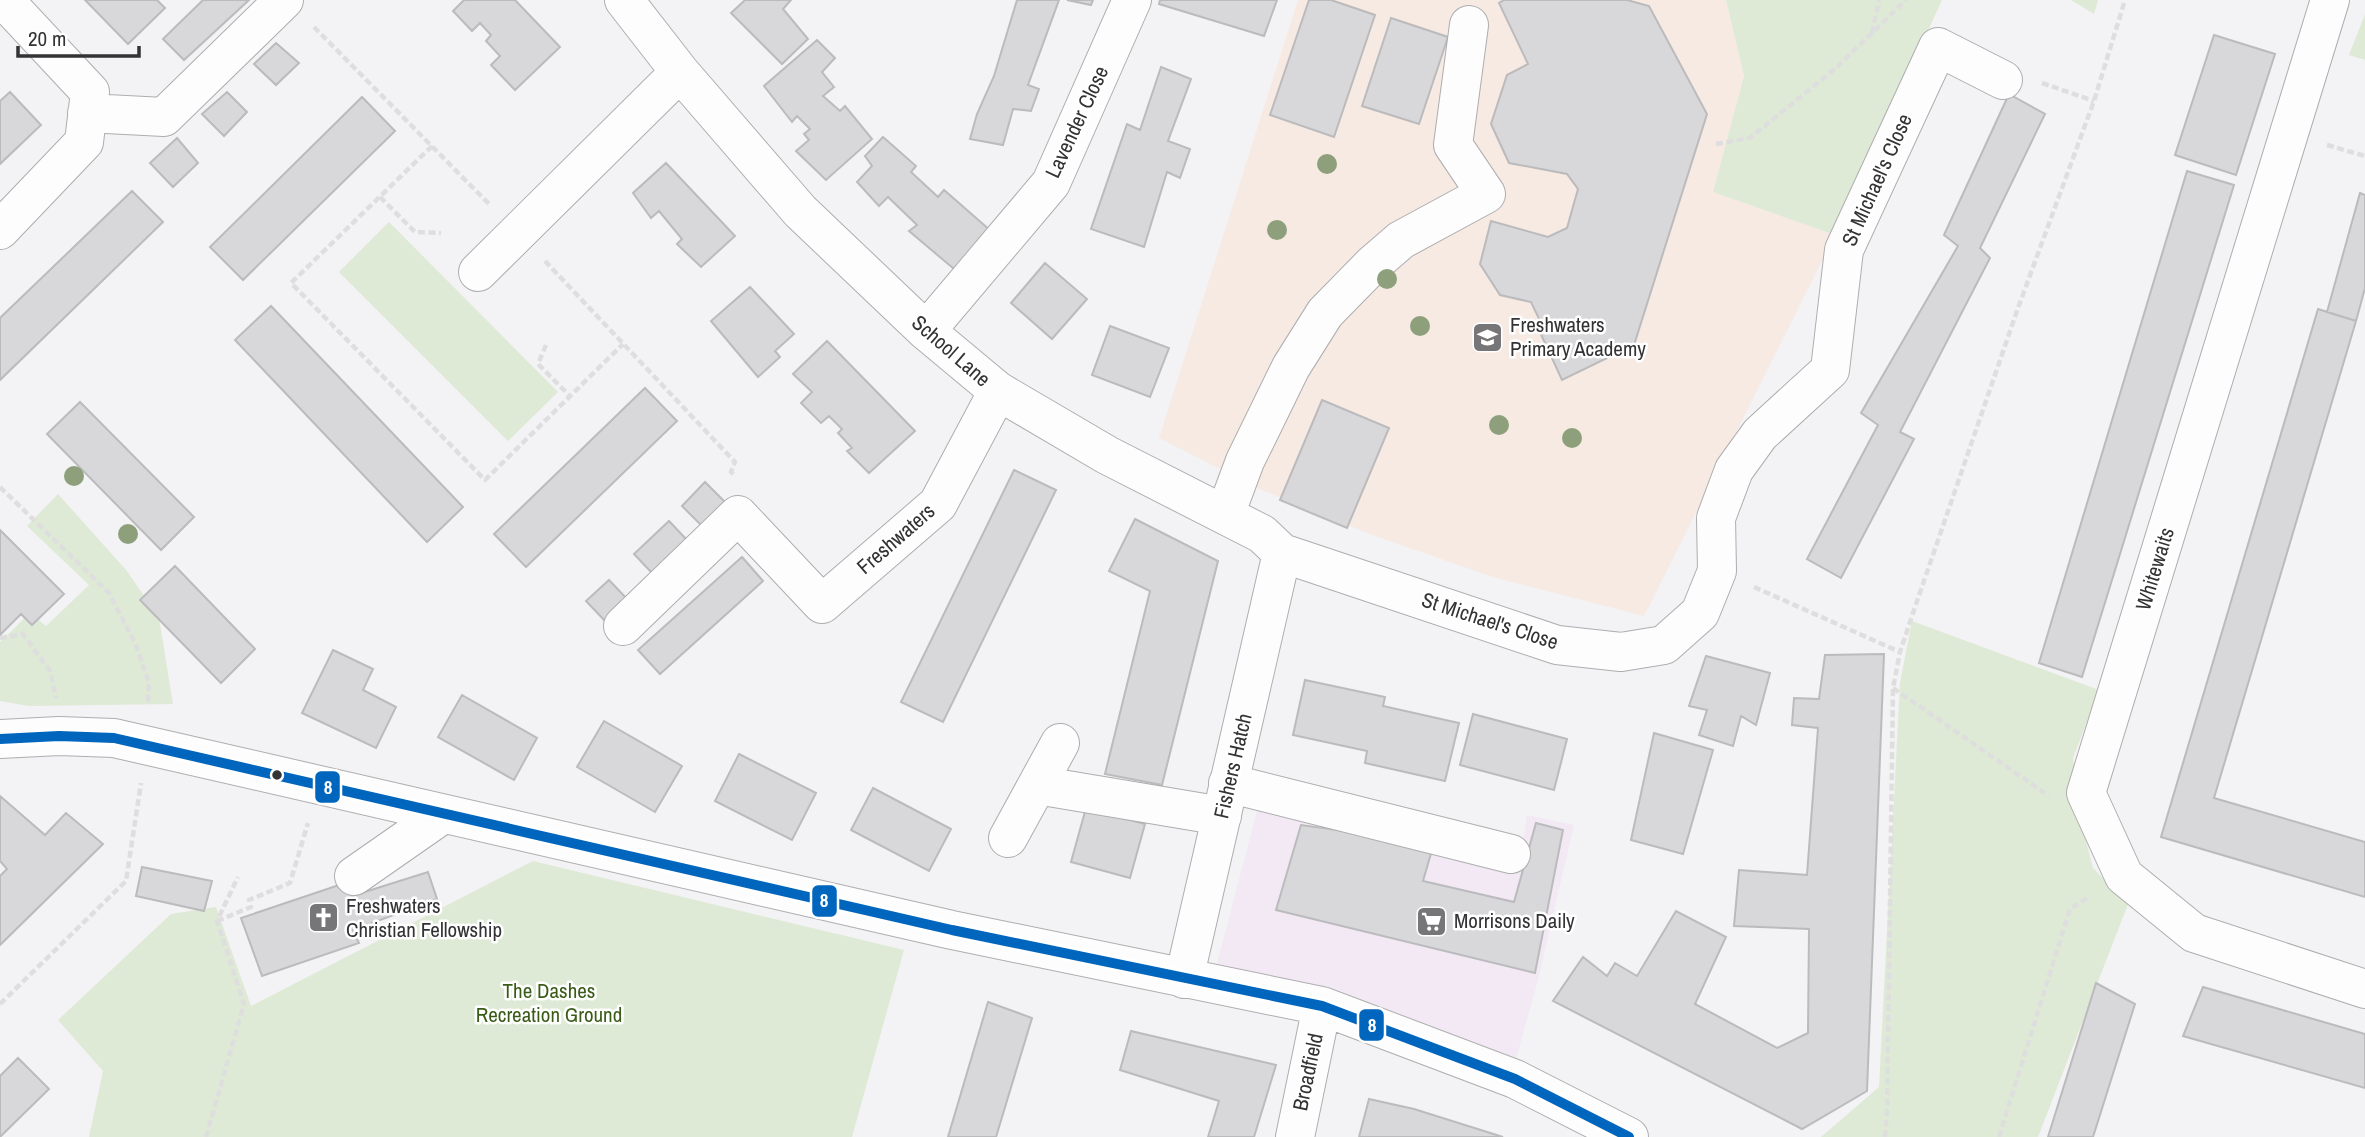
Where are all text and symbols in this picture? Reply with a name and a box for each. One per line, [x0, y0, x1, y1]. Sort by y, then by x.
scale bar [18, 14, 138, 58]
text: 20 m [28, 24, 66, 53]
street label: Lavender Close [1038, 61, 1115, 183]
street label: St Michael's Close [1834, 109, 1919, 251]
street label: School Lane [906, 308, 997, 393]
place label: Freshwaters Primary Academy [1510, 310, 1646, 363]
school or university icon: Freshwaters Primary Academy [1470, 320, 1504, 354]
street label: Freshwaters [850, 497, 941, 581]
street label: Whitewaits [2128, 524, 2181, 614]
street label: St Michael's Close [1418, 585, 1562, 656]
street label: Fishers Hatch [1206, 710, 1259, 821]
unlabelled marker [270, 768, 284, 782]
line badge: 8 [314, 770, 341, 804]
text: 8 [324, 774, 333, 800]
line badge: 8 [811, 884, 838, 918]
text: 8 [820, 887, 829, 913]
place label: Freshwaters Christian Fellowship [346, 891, 502, 944]
church icon: Freshwaters Christian Fellowship [306, 901, 340, 935]
supermarket icon: Morrisons Daily [1414, 904, 1448, 938]
place label: Morrisons Daily [1454, 906, 1575, 935]
park label: The Dashes Recreation Ground [476, 976, 622, 1029]
line badge: 8 [1358, 1008, 1385, 1042]
text: 8 [1368, 1012, 1377, 1038]
street label: Broadfield [1285, 1030, 1330, 1113]

